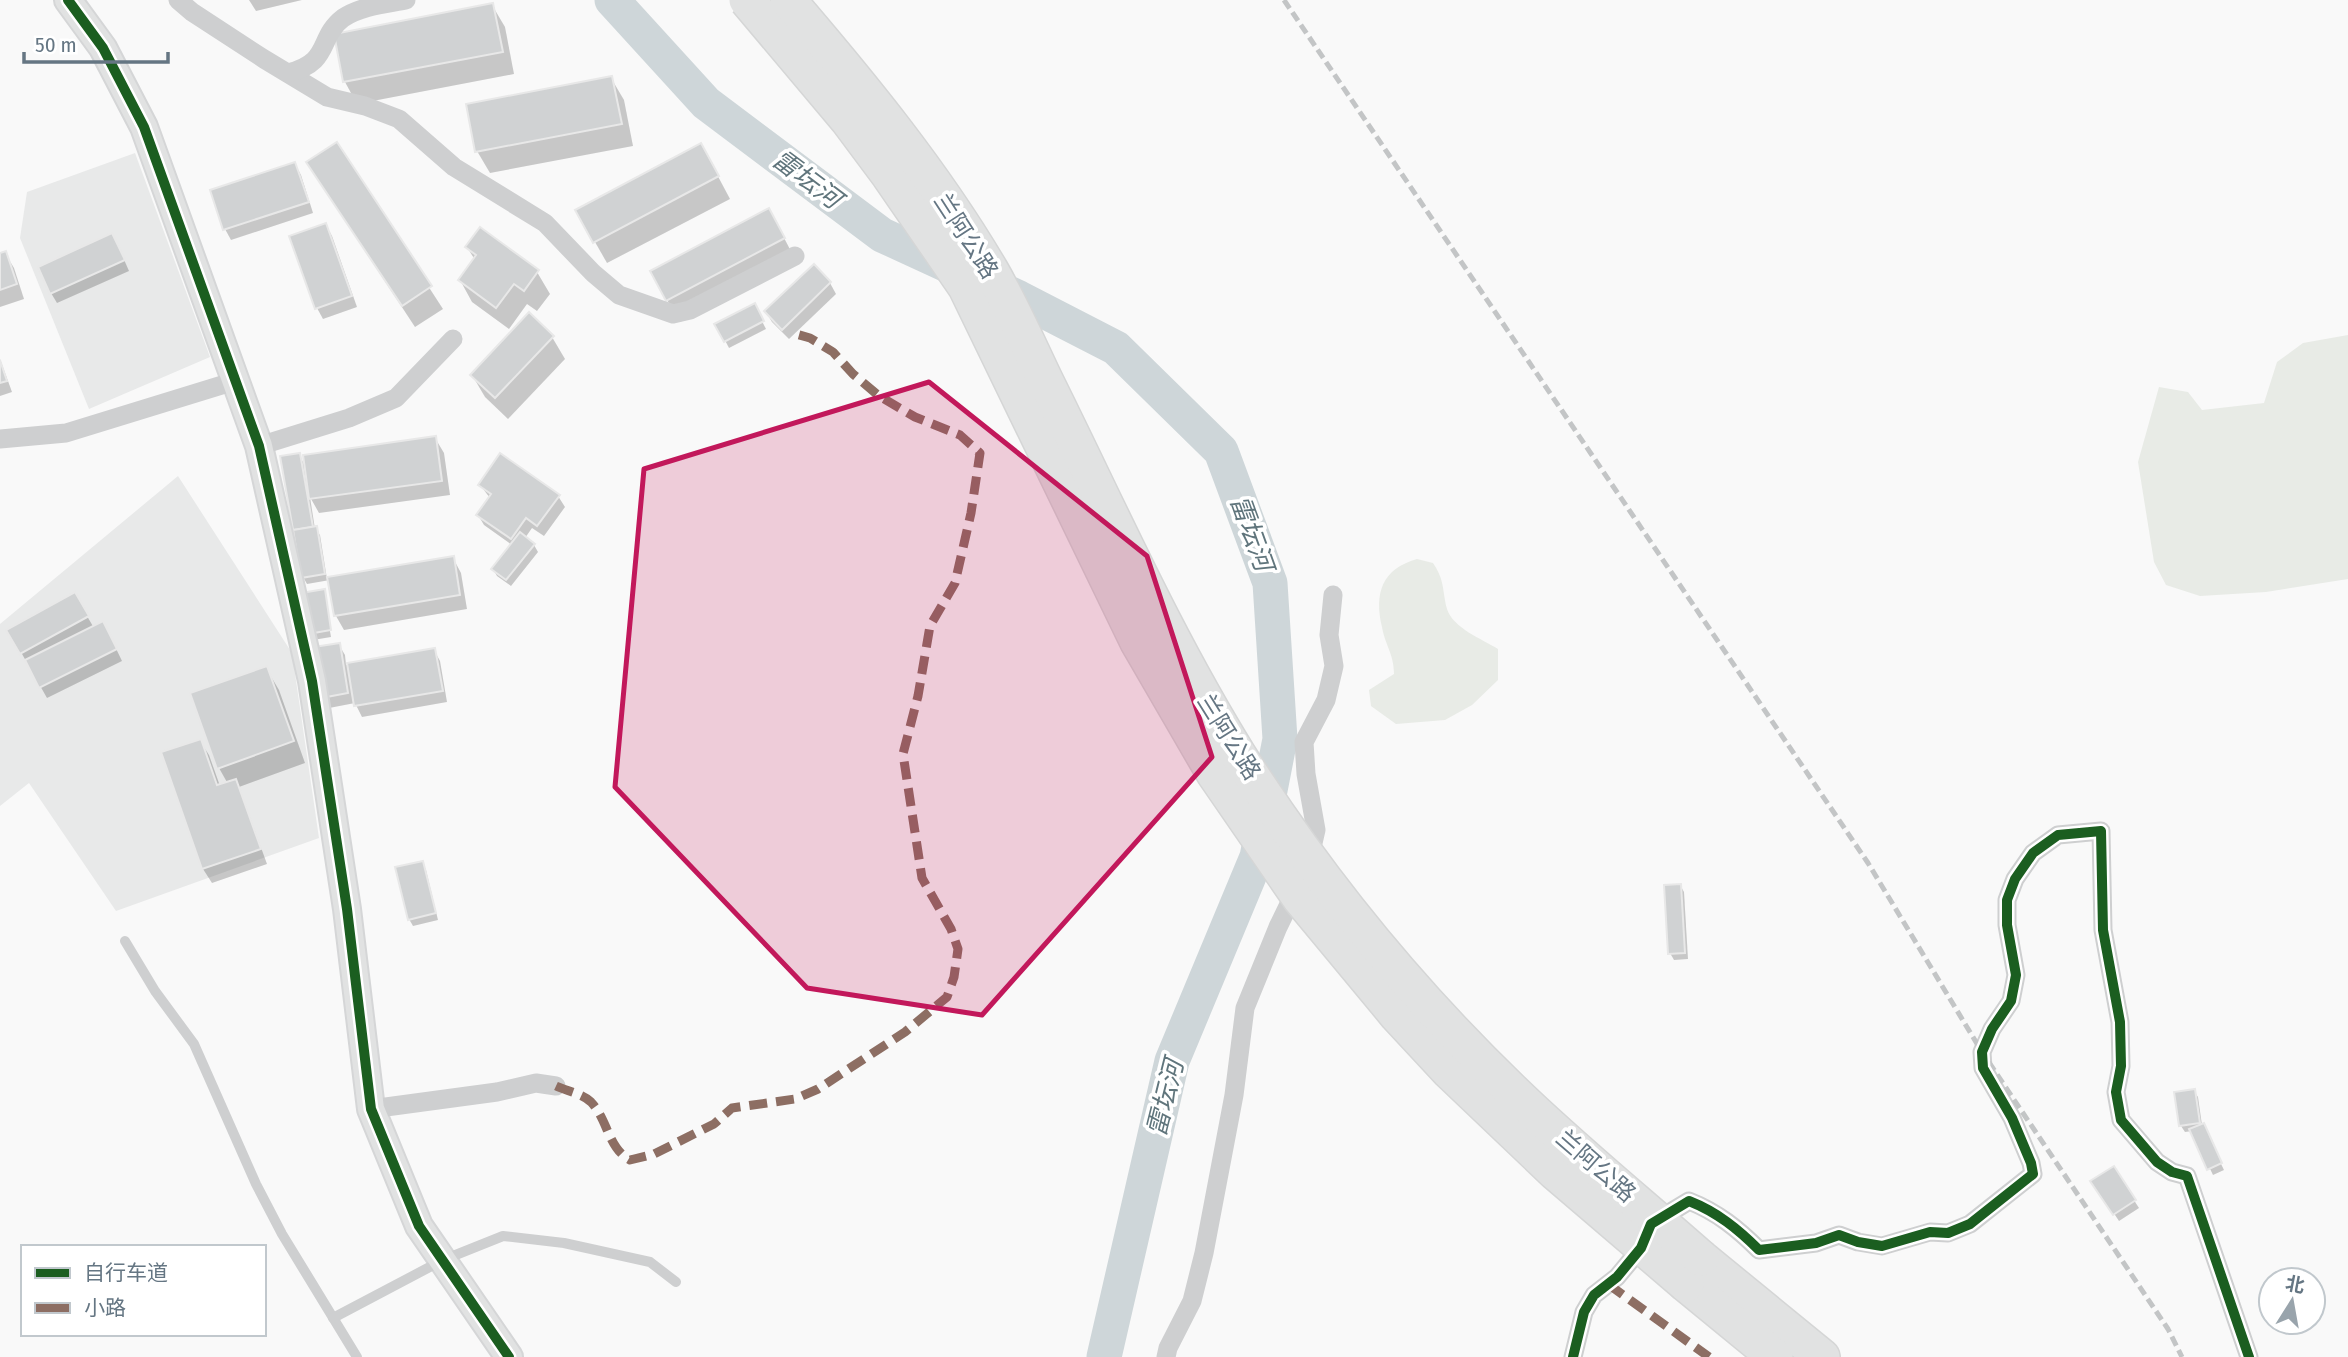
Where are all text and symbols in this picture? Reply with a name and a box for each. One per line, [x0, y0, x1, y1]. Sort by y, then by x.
scale bar [24, 21, 168, 65]
text: 50 m [35, 32, 77, 58]
water label: 雷坛河 [766, 144, 851, 218]
street label: 兰阿公路 [928, 188, 1004, 284]
water label: 雷坛河 [1224, 491, 1281, 580]
street label: 兰阿公路 [1192, 689, 1266, 785]
water label: 雷坛河 [1141, 1052, 1191, 1140]
street label: 兰阿公路 [1551, 1124, 1641, 1208]
legend [21, 1245, 266, 1336]
text: 自行车道 [84, 1260, 168, 1286]
north arrow [2257, 1266, 2327, 1336]
text: 北 [2284, 1272, 2307, 1298]
text: 小路 [84, 1295, 126, 1321]

